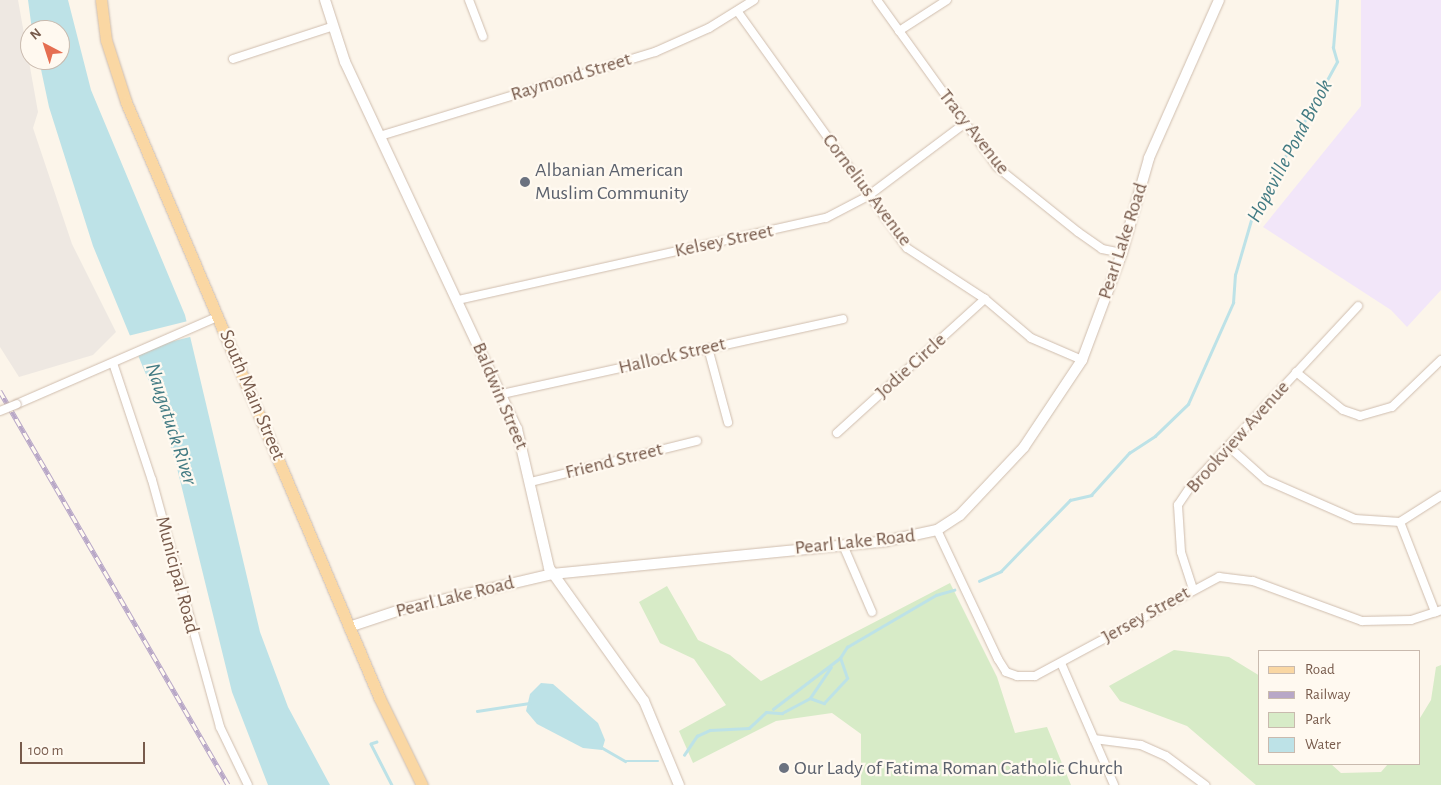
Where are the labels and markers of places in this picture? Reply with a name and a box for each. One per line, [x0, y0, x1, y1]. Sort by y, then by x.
place label: Albanian American Muslim Community [535, 158, 689, 205]
marker: Albanian American Muslim Community [519, 176, 531, 188]
place label: Our Lady of Fatima Roman Catholic Church [794, 756, 1123, 780]
marker: Our Lady of Fatima Roman Catholic Church [778, 762, 790, 774]

